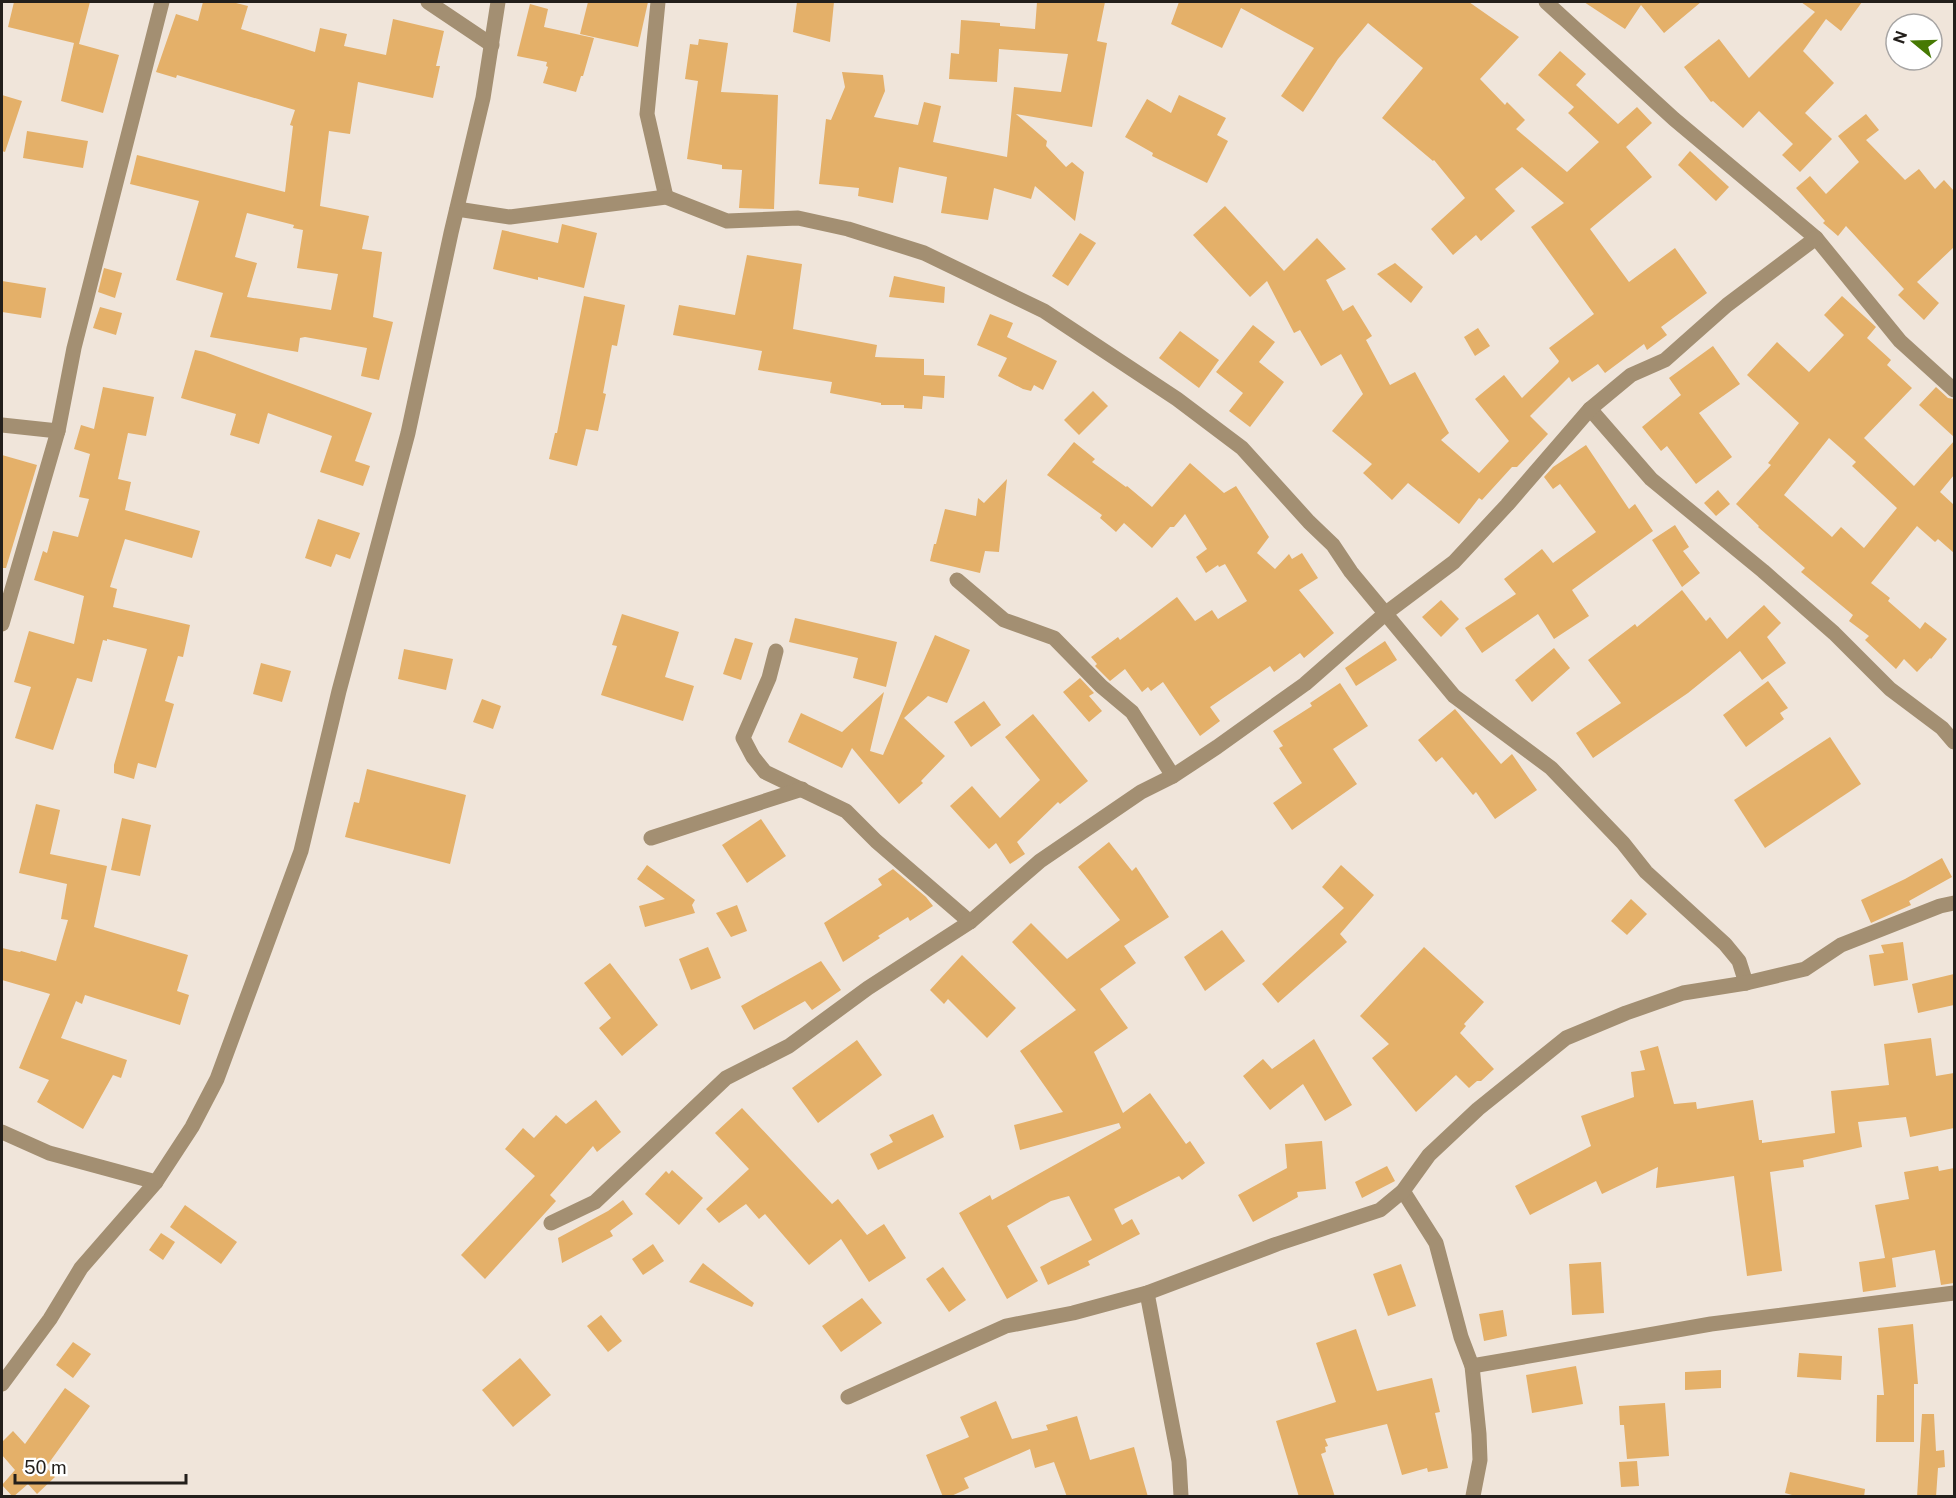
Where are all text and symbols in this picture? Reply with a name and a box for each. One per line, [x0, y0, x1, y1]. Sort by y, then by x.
north arrow [1884, 12, 1944, 72]
text: N [1889, 28, 1911, 46]
scale bar [15, 1447, 186, 1485]
text: 50 m [24, 1457, 67, 1478]

